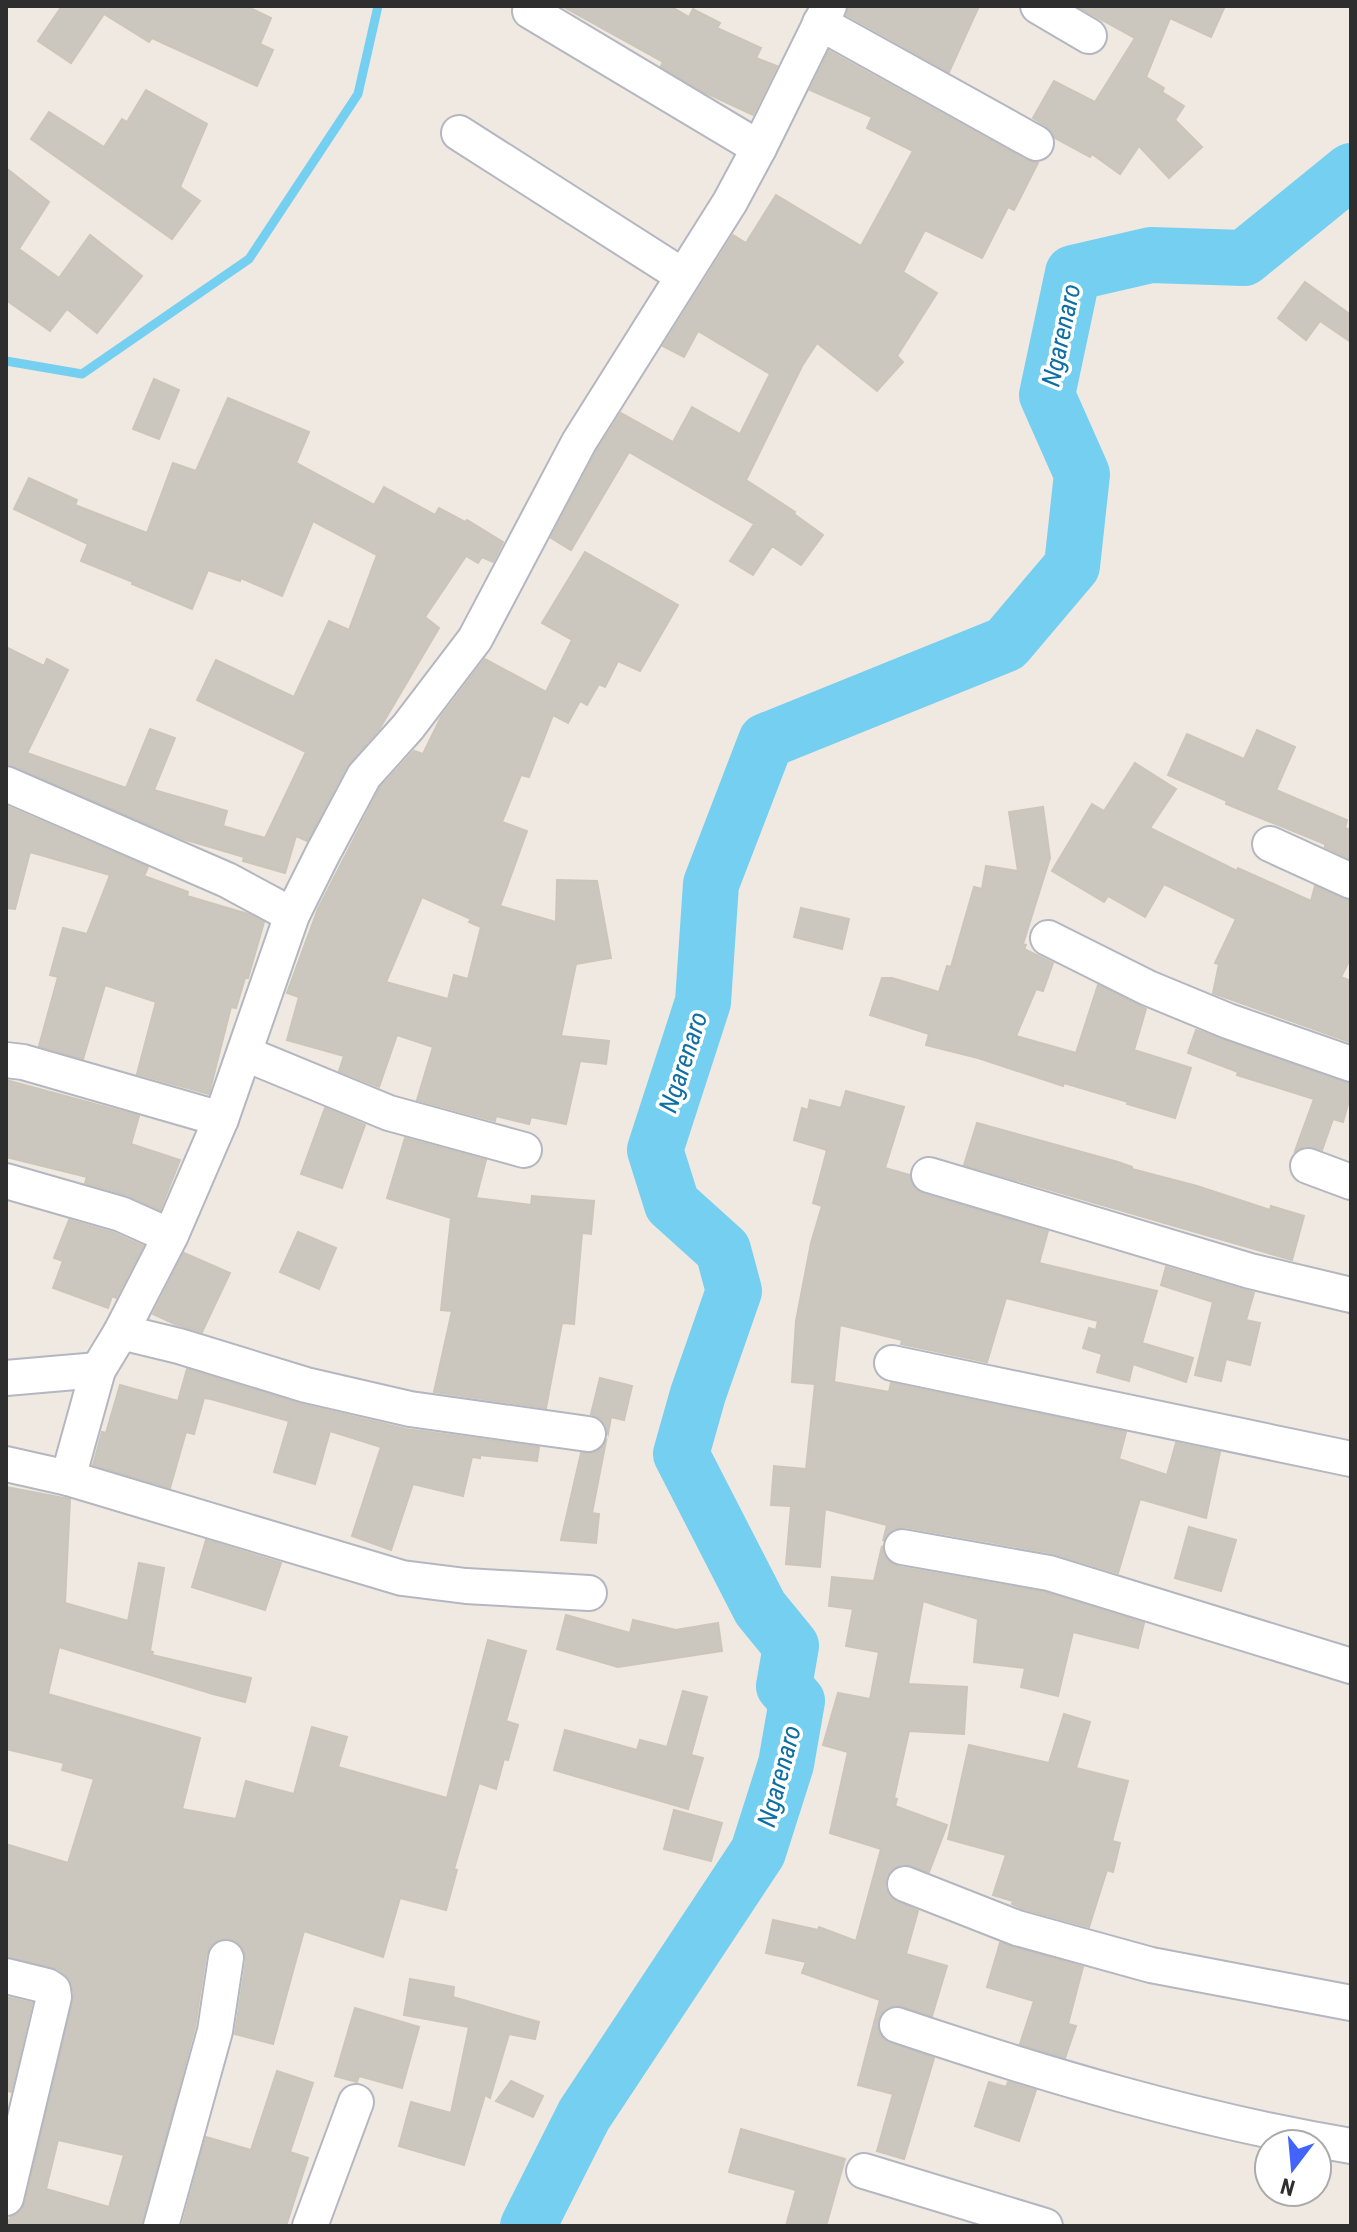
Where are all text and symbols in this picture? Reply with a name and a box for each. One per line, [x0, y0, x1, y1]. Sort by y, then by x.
water label: Ngarenaro [1036, 281, 1086, 389]
water label: Ngarenaro [653, 1008, 713, 1116]
water label: Ngarenaro [751, 1722, 807, 1830]
north arrow [1253, 2128, 1333, 2208]
text: N [1278, 2173, 1298, 2201]

